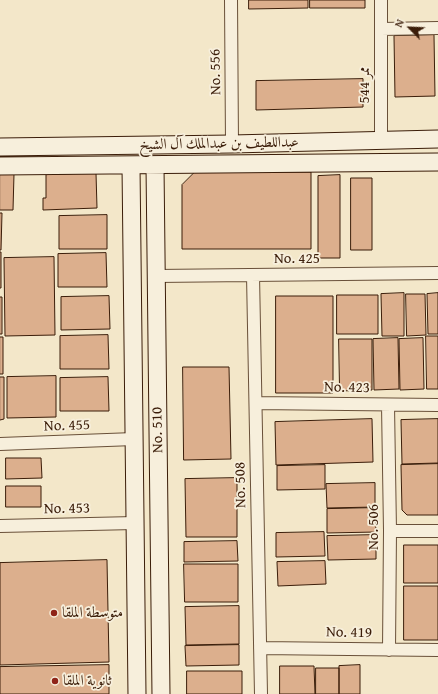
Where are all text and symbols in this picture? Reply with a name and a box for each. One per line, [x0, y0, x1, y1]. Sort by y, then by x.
north arrow [390, 8, 430, 48]
text: N [390, 17, 408, 30]
street label: No. 556 [207, 49, 225, 95]
street label: ممر 544 [356, 67, 374, 103]
street label: عبداللطيف بن عبدالملك آل الشيخ [139, 134, 299, 154]
street label: No. 425 [274, 250, 320, 268]
street label: No. 423 [324, 379, 370, 397]
street label: No. 510 [149, 407, 167, 453]
street label: No. 455 [44, 416, 90, 436]
street label: No. 508 [232, 462, 250, 508]
street label: No. 453 [44, 500, 90, 518]
street label: No. 506 [365, 504, 383, 550]
place label: متوسطة الملقا [62, 604, 123, 622]
marker: متوسطة الملقا [49, 608, 59, 618]
street label: No. 419 [326, 624, 372, 642]
place label: ثانوية الملقا [63, 672, 112, 690]
marker: ثانوية الملقا [50, 676, 60, 686]

